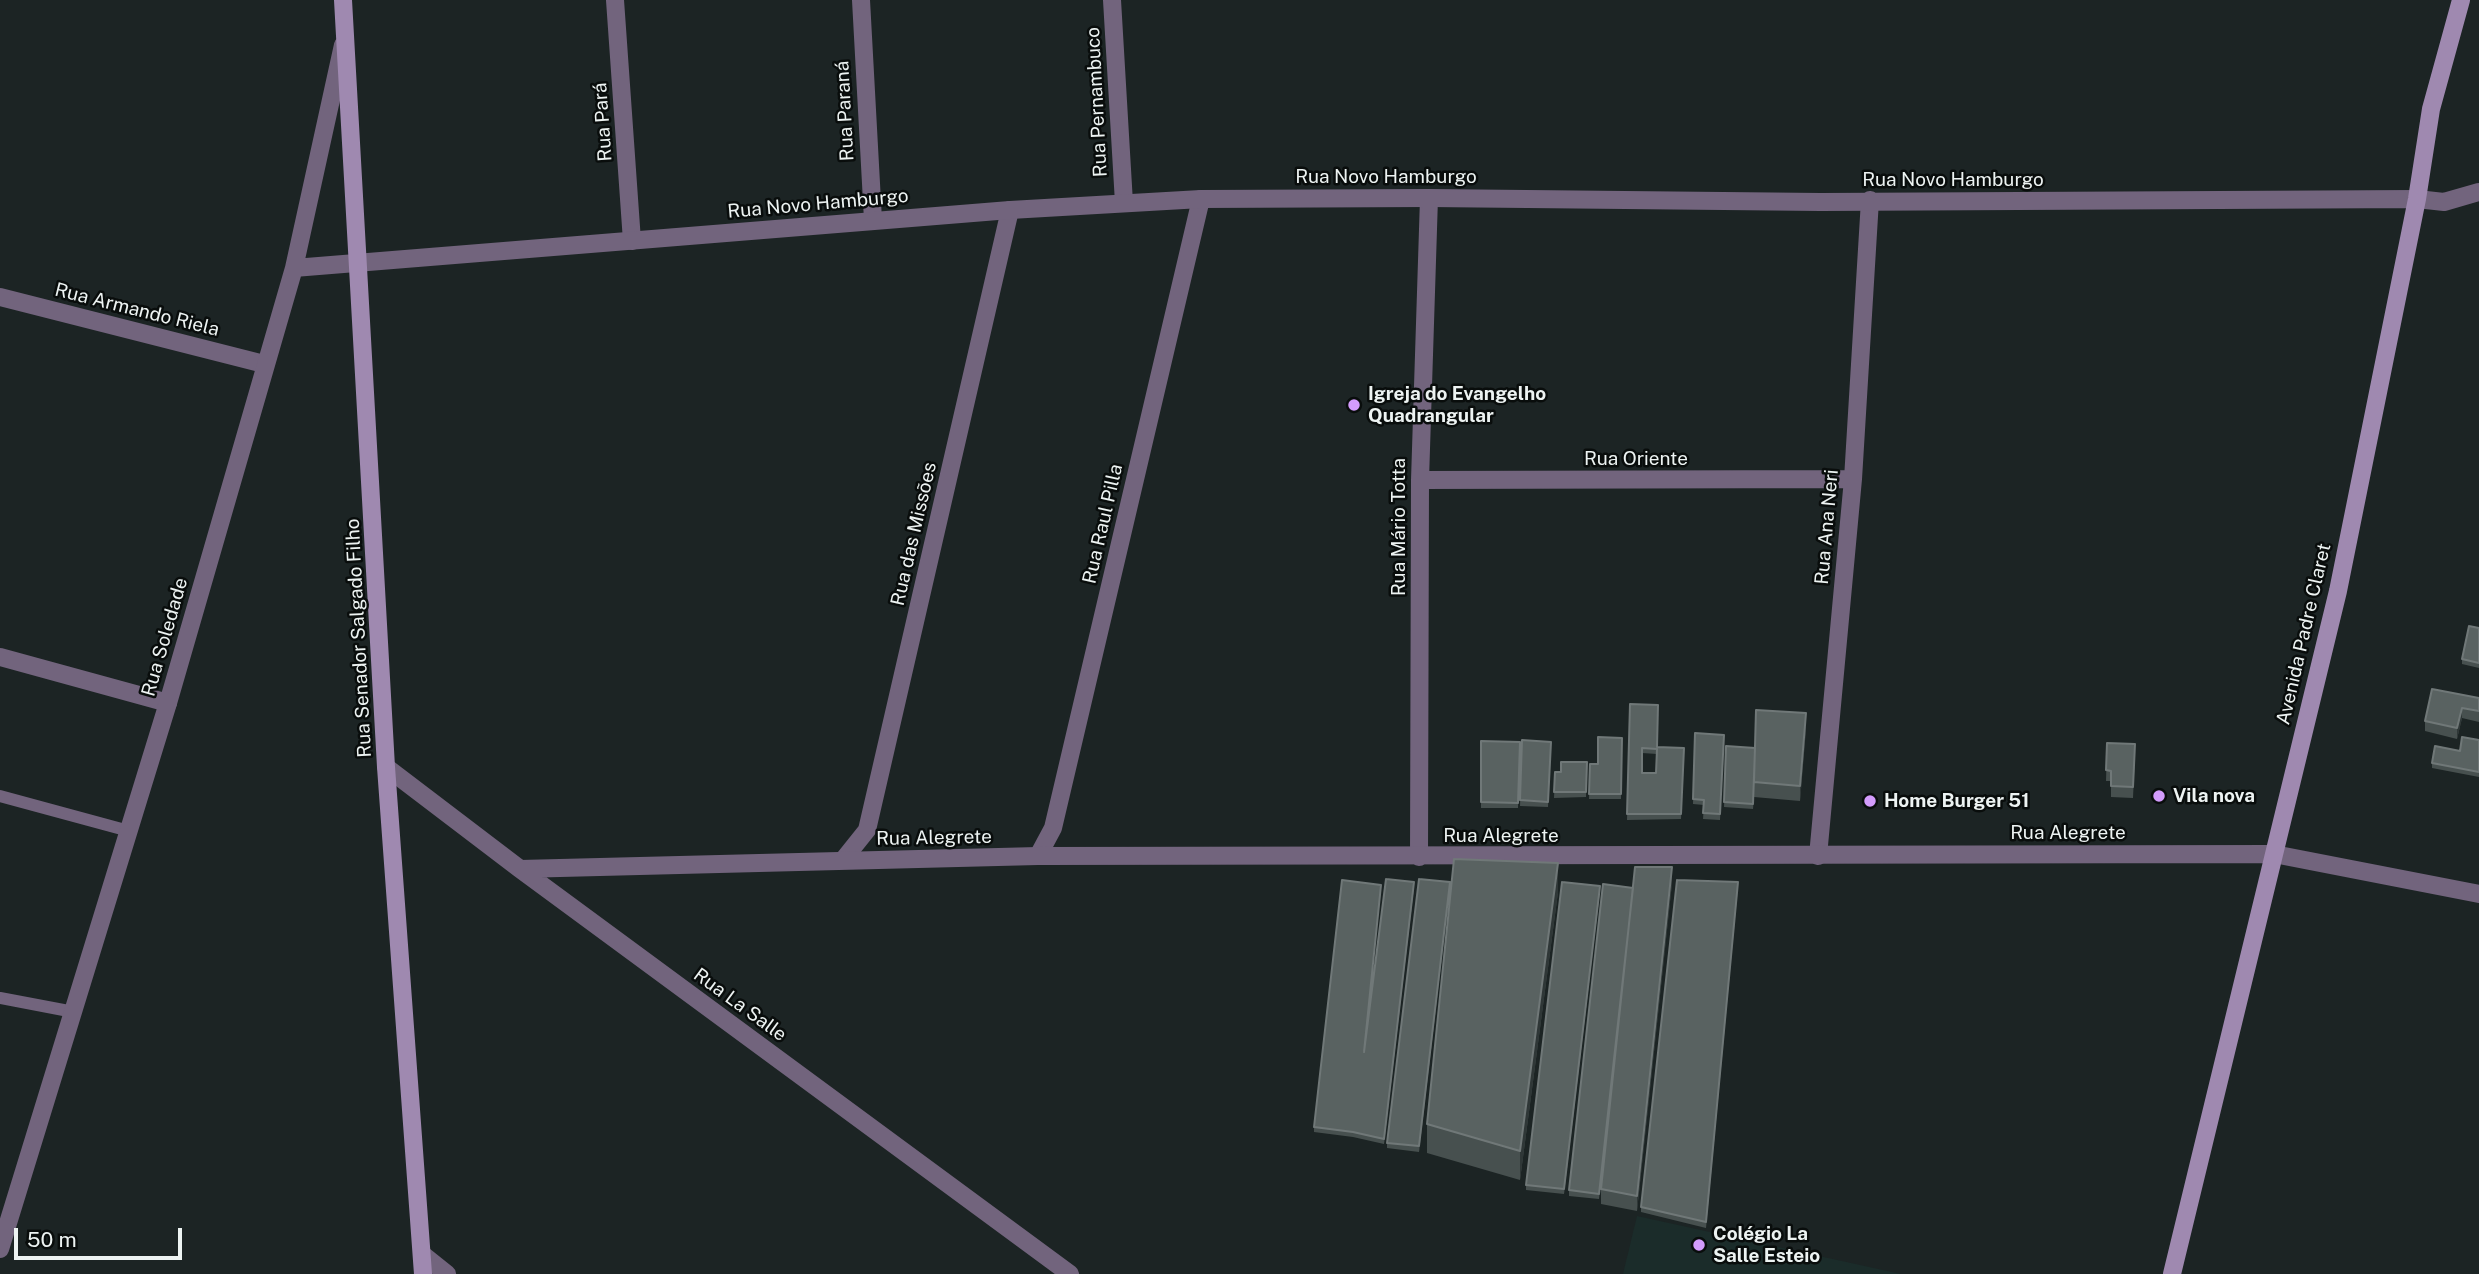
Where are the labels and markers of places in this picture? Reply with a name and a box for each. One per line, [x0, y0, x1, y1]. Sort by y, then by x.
place label: Igreja do Evangelho Quadrangular [1368, 383, 1546, 427]
marker: Igreja do Evangelho Quadrangular [1346, 397, 1362, 413]
place label: Vila nova [2173, 785, 2255, 807]
marker: Vila nova [2151, 788, 2167, 804]
place label: Home Burger 51 [1884, 790, 2029, 812]
marker: Home Burger 51 [1862, 793, 1878, 809]
place label: Colégio La Salle Esteio [1713, 1223, 1820, 1267]
marker: Colégio La Salle Esteio [1691, 1237, 1707, 1253]

